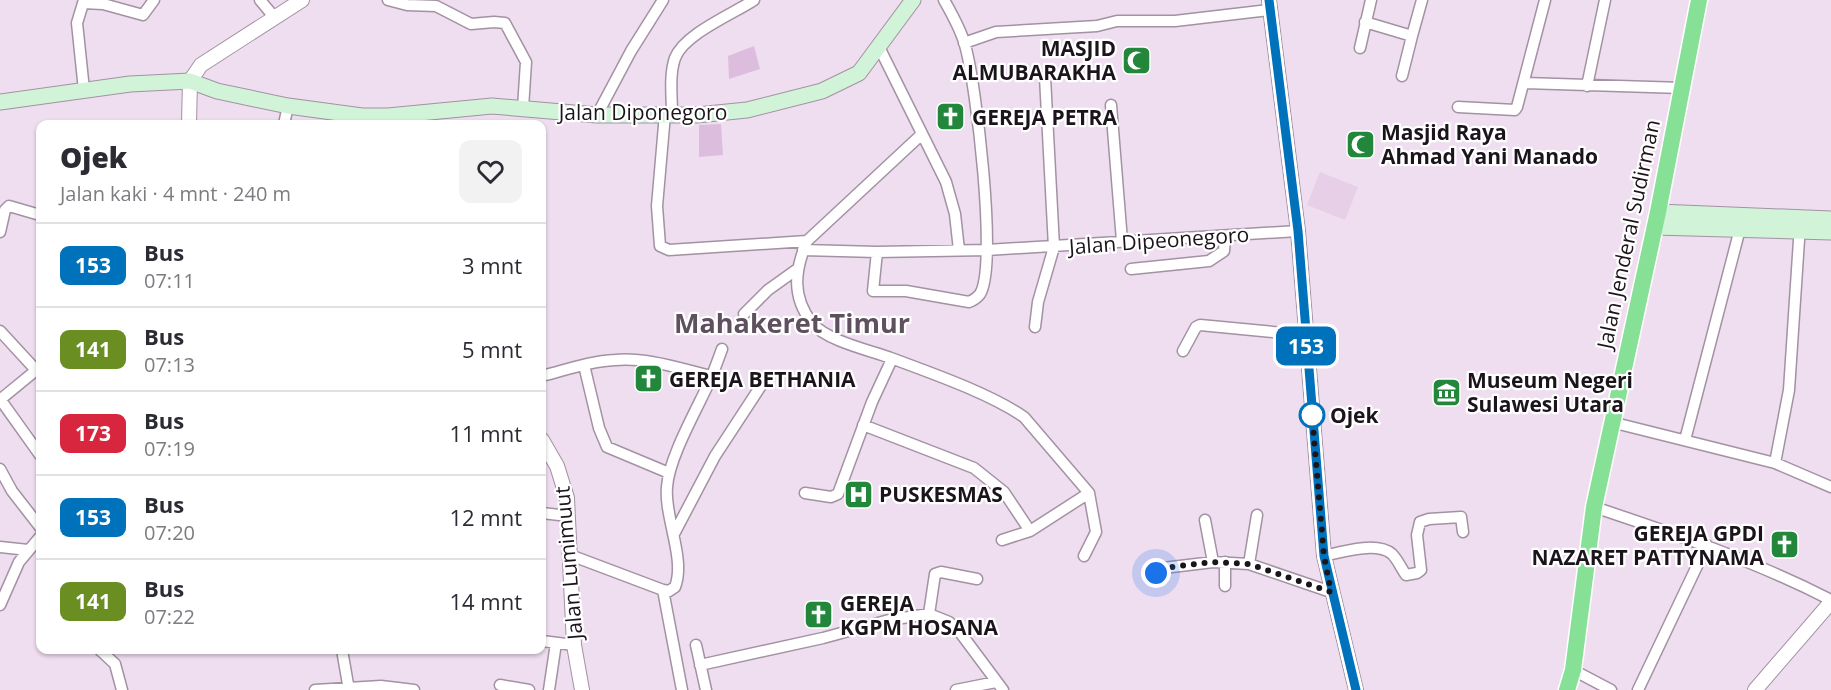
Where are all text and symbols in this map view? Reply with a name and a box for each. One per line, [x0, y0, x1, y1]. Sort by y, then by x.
place label: MASJID ALMUBARAKHA [953, 34, 1117, 86]
mosque icon: MASJID ALMUBARAKHA [1121, 44, 1153, 76]
street label: Jalan Diponegoro [557, 98, 727, 126]
church icon: GEREJA PETRA [935, 101, 967, 133]
place label: GEREJA PETRA [972, 103, 1117, 131]
street label: Jalan Jenderal Sudirman [1590, 117, 1666, 353]
place label: Masjid Raya Ahmad Yani Manado [1381, 118, 1598, 170]
mosque icon: Masjid Raya Ahmad Yani Manado [1344, 128, 1376, 160]
text: Ojek [60, 138, 127, 176]
button: heart [459, 140, 522, 203]
text: Jalan kaki · 4 mnt · 240 m [60, 180, 291, 207]
street label: Jalan Dipeonegoro [1066, 220, 1250, 260]
text: Bus [144, 237, 184, 267]
text: 3 mnt [462, 250, 522, 280]
text: 153 [75, 251, 111, 279]
text: 07:11 [144, 267, 195, 294]
district label: Mahakeret Timur [674, 304, 910, 341]
text: Bus [144, 321, 184, 351]
line badge: 153 [1272, 326, 1340, 366]
text: 153 [1288, 332, 1324, 360]
text: 5 mnt [462, 334, 522, 364]
text: 141 [75, 335, 111, 363]
text: 07:13 [144, 351, 195, 378]
church icon: GEREJA BETHANIA [632, 363, 664, 395]
place label: GEREJA BETHANIA [669, 365, 856, 393]
place label: Museum Negeri Sulawesi Utara [1467, 366, 1633, 418]
museum icon: Museum Negeri Sulawesi Utara [1430, 376, 1462, 408]
place label: Ojek [1330, 401, 1380, 429]
marker: Ojek [1299, 402, 1325, 428]
text: Bus [144, 405, 184, 435]
text: 11 mnt [449, 418, 522, 448]
text: 173 [75, 419, 111, 447]
text: 07:19 [144, 435, 195, 462]
hospital icon: PUSKESMAS [842, 478, 874, 510]
place label: PUSKESMAS [879, 480, 1003, 508]
street label: Jalan Lumimuut [547, 485, 589, 643]
text: Bus [144, 489, 184, 519]
text: 12 mnt [449, 502, 522, 532]
text: 153 [75, 503, 111, 531]
text: 07:20 [144, 519, 195, 546]
place label: GEREJA GPDI NAZARET PATTYNAMA [1532, 519, 1765, 571]
church icon: GEREJA GPDI NAZARET PATTYNAMA [1769, 529, 1801, 561]
your location [1141, 558, 1171, 588]
text: Bus [144, 573, 184, 603]
text: 14 mnt [449, 586, 522, 616]
text: 141 [75, 587, 111, 615]
place label: GEREJA KGPM HOSANA [840, 589, 999, 641]
church icon: GEREJA KGPM HOSANA [803, 599, 835, 631]
text: 07:22 [144, 603, 195, 630]

